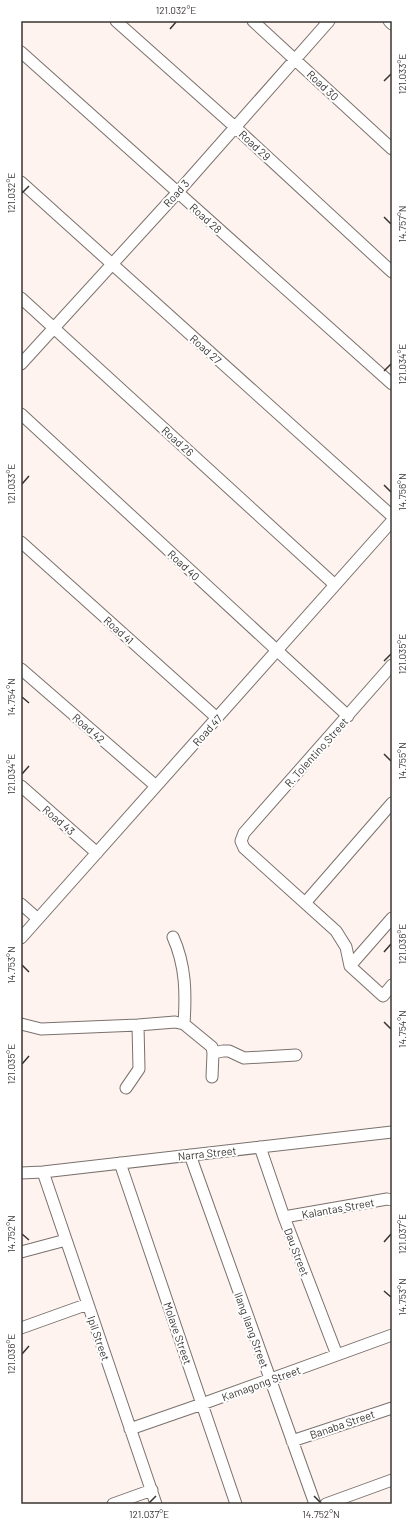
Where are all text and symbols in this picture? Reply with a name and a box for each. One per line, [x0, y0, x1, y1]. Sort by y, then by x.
text: 121.032°E [156, 4, 196, 16]
text: 121.033°E [396, 54, 408, 94]
street label: Road 30 [305, 67, 341, 103]
street label: Road 29 [237, 127, 274, 163]
text: 121.032°E [5, 173, 17, 213]
street label: Road 3 [160, 177, 192, 209]
street label: Road 28 [187, 200, 225, 236]
text: 14.757°N [396, 206, 408, 242]
street label: Road 27 [188, 332, 224, 366]
text: 121.034°E [396, 344, 408, 384]
street label: Road 26 [159, 423, 197, 459]
text: 121.033°E [5, 464, 17, 504]
text: 14.756°N [396, 473, 408, 511]
street label: Road 40 [165, 547, 203, 583]
street label: Road 41 [101, 613, 137, 647]
text: 121.035°E [396, 634, 408, 674]
text: 14.754°N [5, 678, 17, 716]
street label: Road 42 [70, 710, 108, 746]
street label: Road 47 [190, 712, 224, 748]
street label: R. Tolentino Street [281, 715, 351, 789]
text: 14.755°N [396, 742, 408, 780]
text: 121.034°E [5, 754, 17, 794]
street label: Road 43 [40, 803, 78, 837]
text: 121.036°E [396, 924, 408, 964]
text: 14.753°N [5, 946, 17, 984]
text: 14.754°N [396, 1010, 408, 1048]
text: 121.035°E [5, 1044, 17, 1084]
street label: Narra Street [177, 1143, 237, 1163]
street label: Kalantas Street [301, 1195, 375, 1221]
text: 121.037°E [396, 1214, 408, 1254]
text: 14.752°N [5, 1215, 17, 1253]
street label: Dau Street [282, 1226, 312, 1278]
text: 14.753°N [396, 1278, 408, 1316]
street label: Ilang Ilang Street [232, 1290, 272, 1370]
street label: Molave Street [161, 1300, 195, 1366]
street label: Ipil Street [85, 1314, 113, 1362]
text: 121.036°E [5, 1334, 17, 1374]
street label: Kamagong Street [220, 1363, 302, 1403]
street label: Banaba Street [308, 1407, 376, 1441]
text: 121.037°E [129, 1508, 169, 1520]
text: 14.752°N [302, 1508, 340, 1520]

